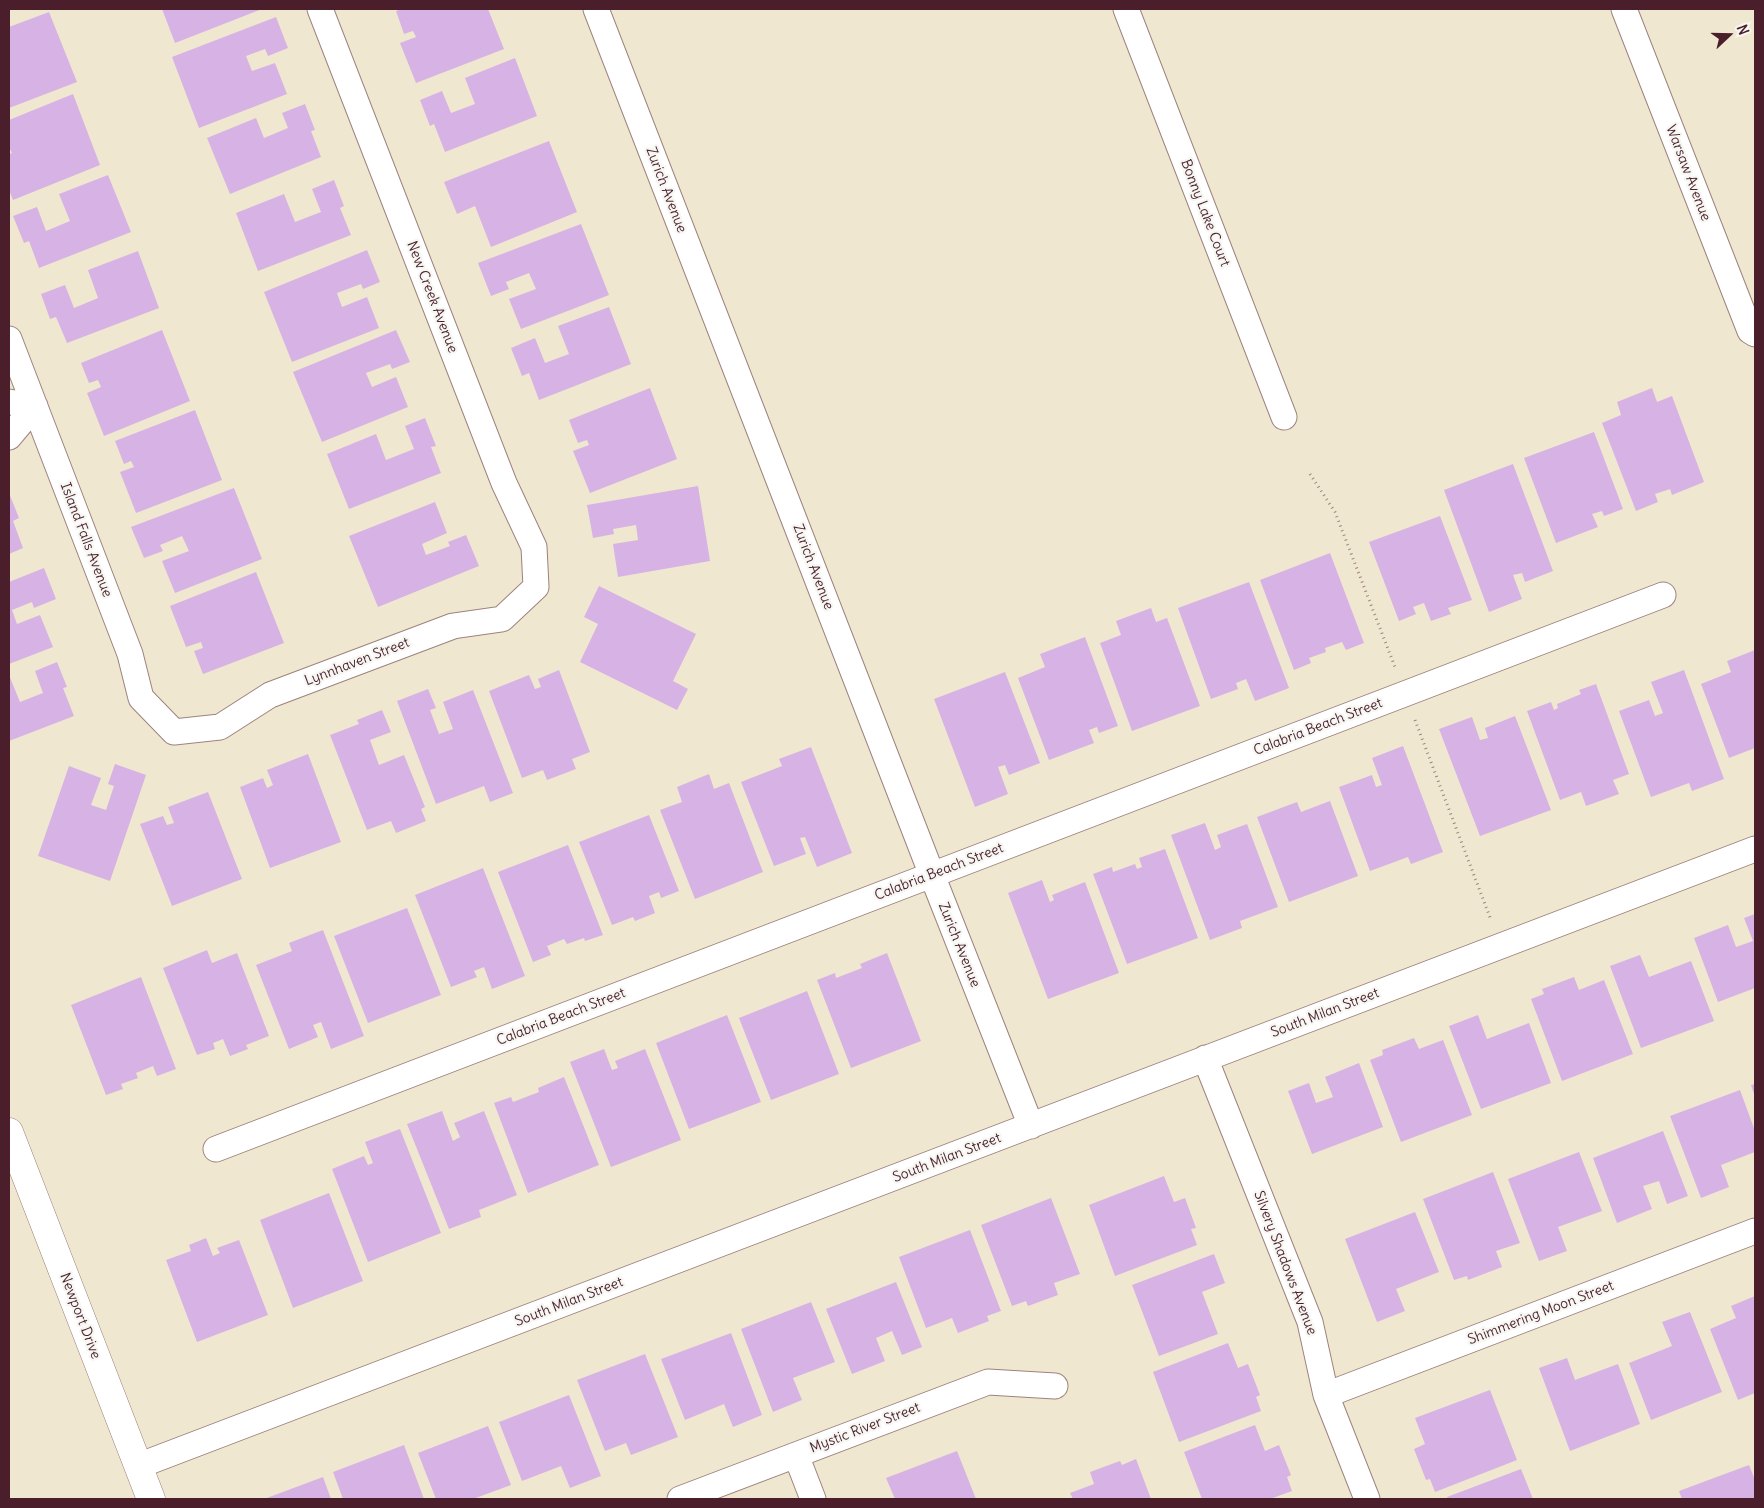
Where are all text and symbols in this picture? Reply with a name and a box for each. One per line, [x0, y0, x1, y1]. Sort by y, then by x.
north arrow [1704, 10, 1754, 60]
text: N [1733, 22, 1753, 37]
street label: Warsaw Avenue [1662, 123, 1714, 223]
street label: Zurich Avenue [642, 145, 690, 235]
street label: Bonny Lake Court [1177, 157, 1233, 269]
street label: New Creek Avenue [403, 239, 461, 355]
street label: Island Falls Avenue [56, 480, 116, 600]
street label: Zurich Avenue [789, 522, 837, 612]
street label: Lynnhaven Street [302, 634, 412, 690]
street label: Calabria Beach Street [1251, 695, 1385, 759]
street label: Calabria Beach Street [872, 840, 1006, 904]
street label: Zurich Avenue [934, 900, 984, 990]
street label: Calabria Beach Street [494, 985, 628, 1049]
street label: South Milan Street [1269, 985, 1381, 1041]
street label: South Milan Street [891, 1130, 1003, 1186]
street label: Silvery Shadows Avenue [1250, 1189, 1320, 1337]
street label: Newport Drive [56, 1271, 104, 1361]
street label: South Milan Street [513, 1274, 625, 1330]
street label: Shimmering Moon Street [1466, 1277, 1616, 1349]
street label: Mystic River Street [808, 1399, 922, 1457]

